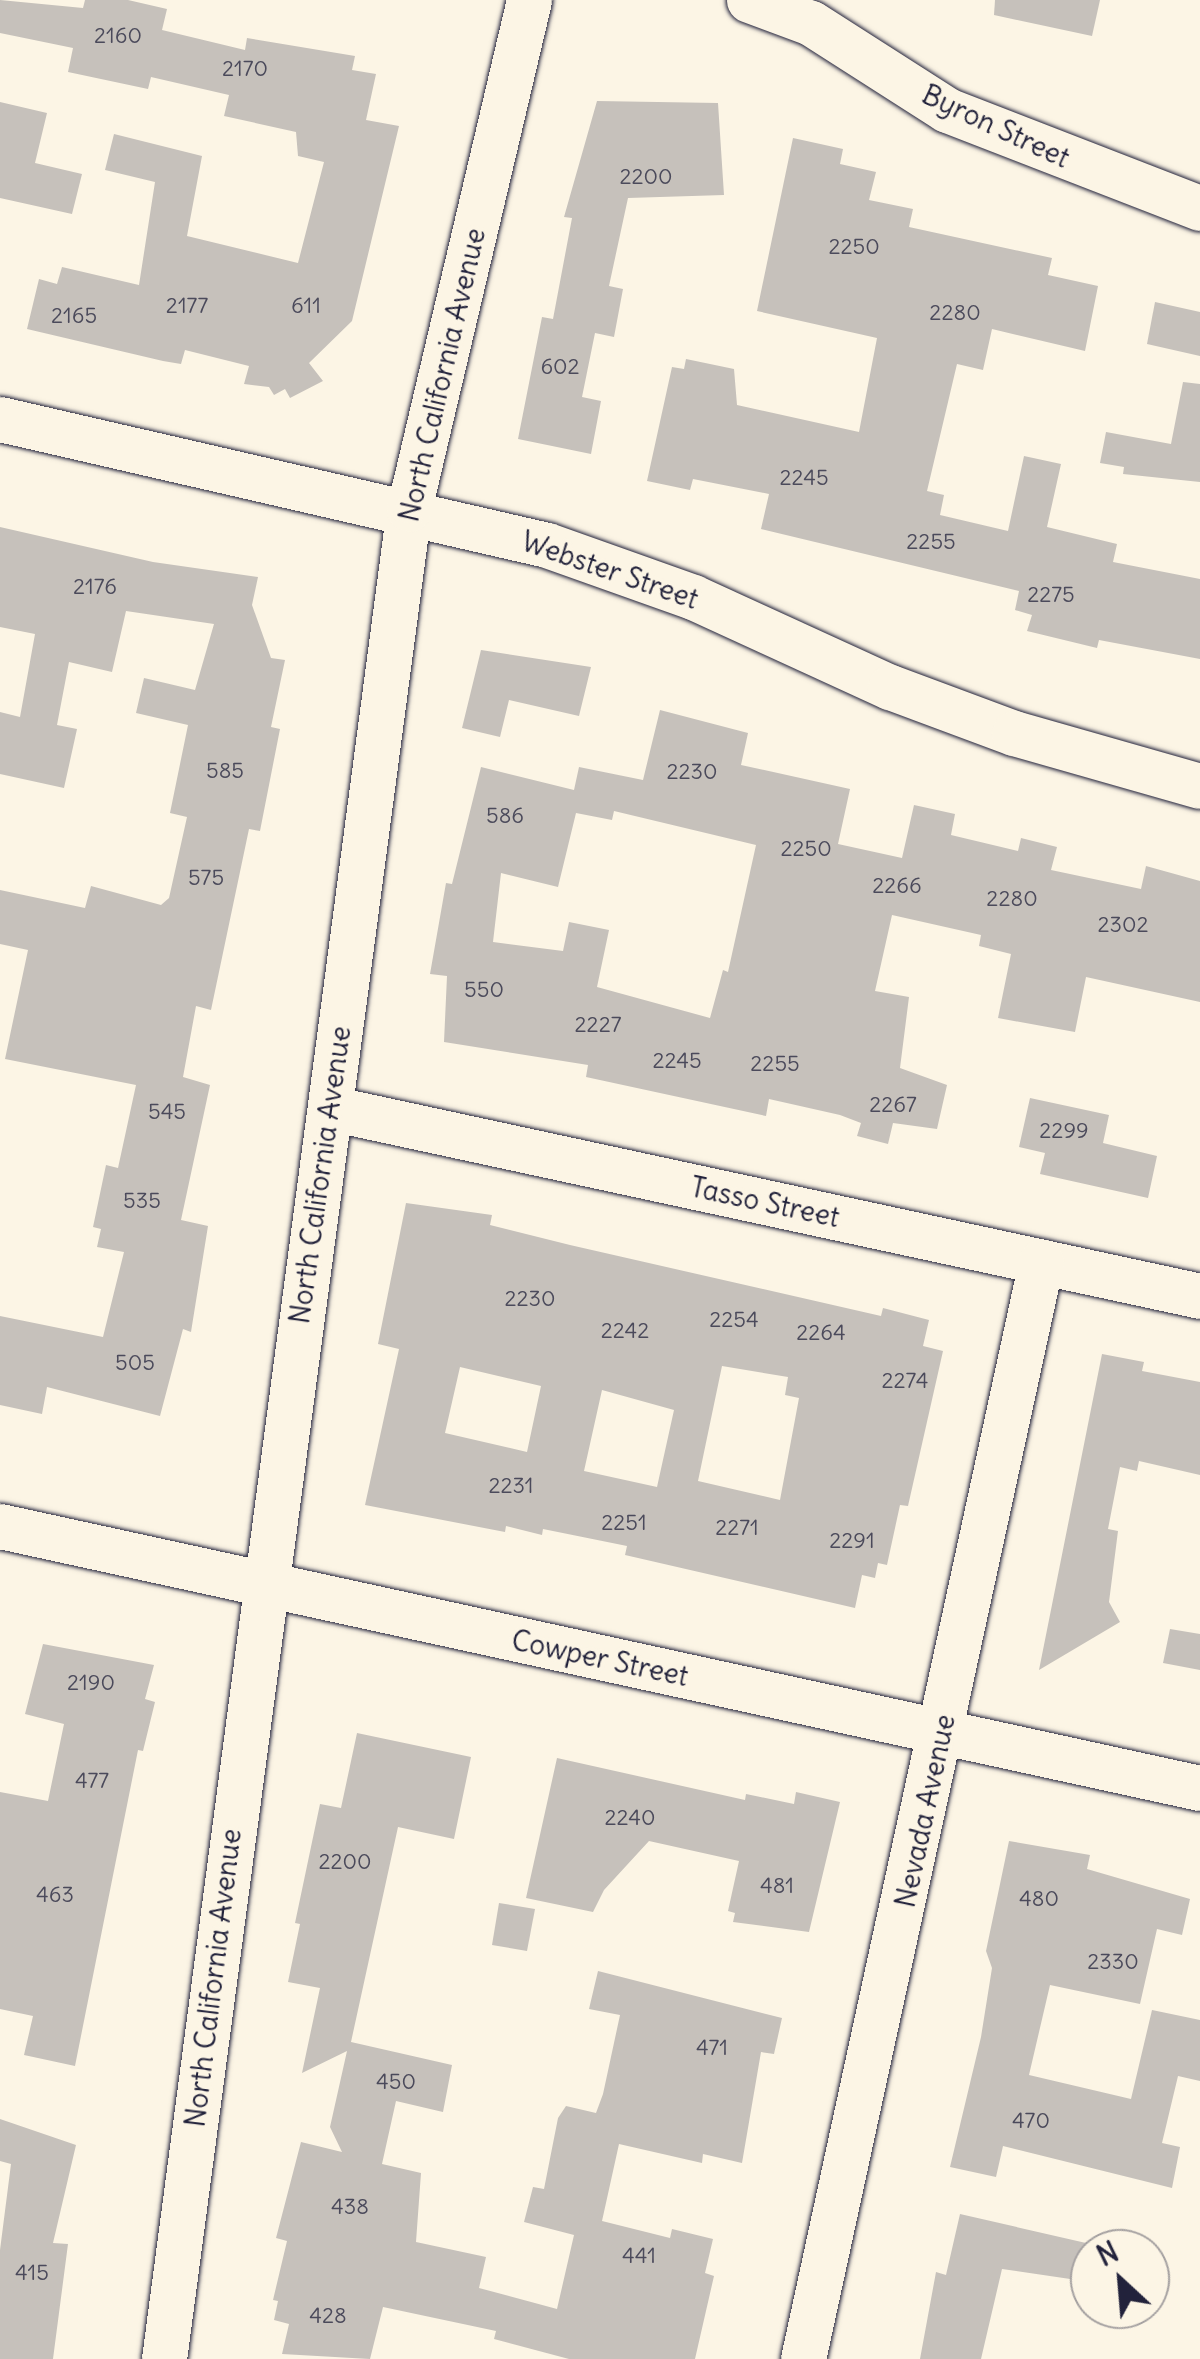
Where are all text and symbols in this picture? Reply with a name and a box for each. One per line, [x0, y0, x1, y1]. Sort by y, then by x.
house number: 2160 [94, 23, 142, 49]
house number: 2170 [222, 56, 268, 82]
street label: Byron Street [917, 77, 1075, 175]
house number: 2200 [619, 164, 673, 190]
street label: North California Avenue [392, 225, 492, 525]
house number: 2250 [828, 234, 880, 260]
house number: 2177 [166, 293, 208, 319]
house number: 611 [291, 293, 321, 319]
house number: 2280 [929, 300, 981, 326]
house number: 2165 [51, 303, 97, 329]
house number: 602 [540, 354, 580, 380]
house number: 2245 [779, 465, 829, 491]
street label: Webster Street [517, 524, 703, 616]
house number: 2255 [906, 529, 956, 555]
house number: 2176 [73, 574, 117, 600]
house number: 2275 [1027, 582, 1075, 608]
house number: 585 [206, 758, 244, 784]
house number: 2230 [666, 759, 718, 785]
house number: 586 [486, 803, 524, 829]
house number: 2250 [780, 836, 832, 862]
house number: 575 [188, 865, 224, 891]
house number: 2266 [872, 873, 922, 899]
house number: 2280 [986, 886, 1038, 912]
house number: 2302 [1097, 912, 1149, 938]
house number: 550 [464, 977, 504, 1003]
house number: 2227 [575, 1012, 621, 1038]
street label: North California Avenue [282, 1024, 358, 1326]
house number: 2245 [652, 1048, 702, 1074]
house number: 2255 [750, 1051, 800, 1077]
house number: 2267 [869, 1092, 917, 1118]
house number: 545 [148, 1099, 186, 1125]
house number: 2299 [1039, 1118, 1089, 1144]
street label: Tasso Street [687, 1170, 843, 1234]
house number: 535 [123, 1188, 161, 1214]
house number: 2230 [504, 1286, 556, 1312]
house number: 2254 [709, 1307, 759, 1333]
house number: 2242 [601, 1318, 649, 1344]
house number: 2264 [796, 1320, 846, 1346]
house number: 505 [115, 1350, 155, 1376]
house number: 2274 [881, 1368, 929, 1394]
house number: 2231 [488, 1473, 534, 1499]
house number: 2251 [601, 1510, 647, 1536]
house number: 2271 [715, 1515, 759, 1541]
house number: 2291 [829, 1528, 875, 1554]
street label: Cowper Street [509, 1623, 691, 1693]
house number: 2190 [67, 1670, 115, 1696]
street label: Nevada Avenue [888, 1711, 962, 1911]
house number: 477 [75, 1768, 109, 1794]
house number: 2240 [605, 1805, 655, 1831]
street label: North California Avenue [178, 1827, 248, 2129]
house number: 2200 [318, 1849, 372, 1875]
house number: 481 [760, 1873, 794, 1899]
house number: 463 [36, 1882, 74, 1908]
house number: 480 [1019, 1886, 1059, 1912]
house number: 2330 [1087, 1949, 1139, 1975]
house number: 471 [696, 2035, 728, 2061]
house number: 450 [376, 2069, 416, 2095]
house number: 470 [1012, 2108, 1050, 2134]
house number: 438 [331, 2194, 369, 2220]
north arrow [1070, 2229, 1170, 2329]
text: N [1091, 2233, 1124, 2274]
house number: 441 [622, 2243, 656, 2269]
house number: 415 [15, 2260, 49, 2286]
house number: 428 [309, 2303, 347, 2329]

